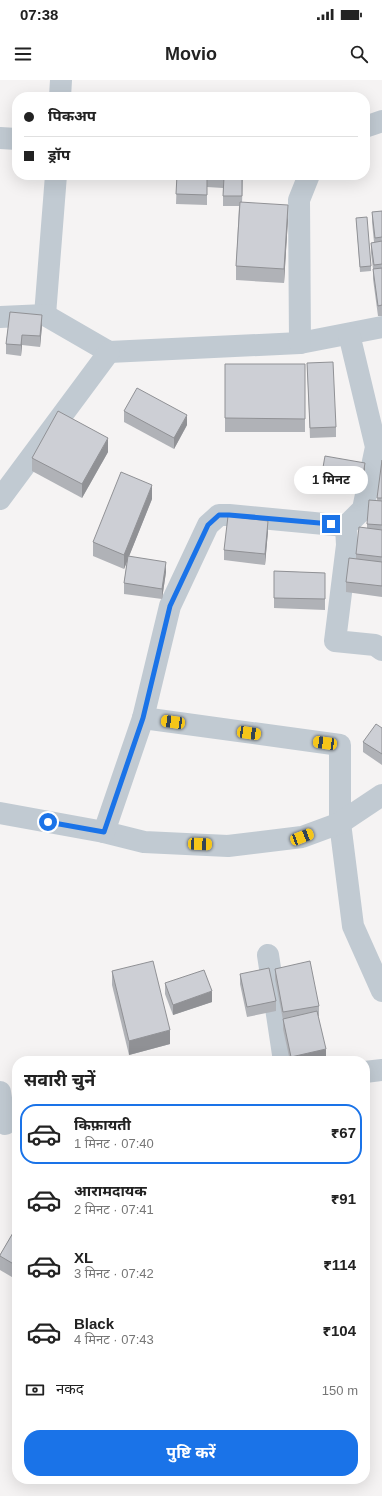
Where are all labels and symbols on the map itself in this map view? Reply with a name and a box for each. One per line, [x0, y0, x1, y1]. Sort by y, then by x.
callout: 1 मिनट [294, 466, 368, 494]
route end [322, 515, 340, 533]
car [160, 714, 186, 730]
car [236, 725, 262, 741]
car [312, 735, 338, 751]
route start [39, 813, 57, 831]
car [289, 827, 315, 847]
car [188, 838, 212, 850]

